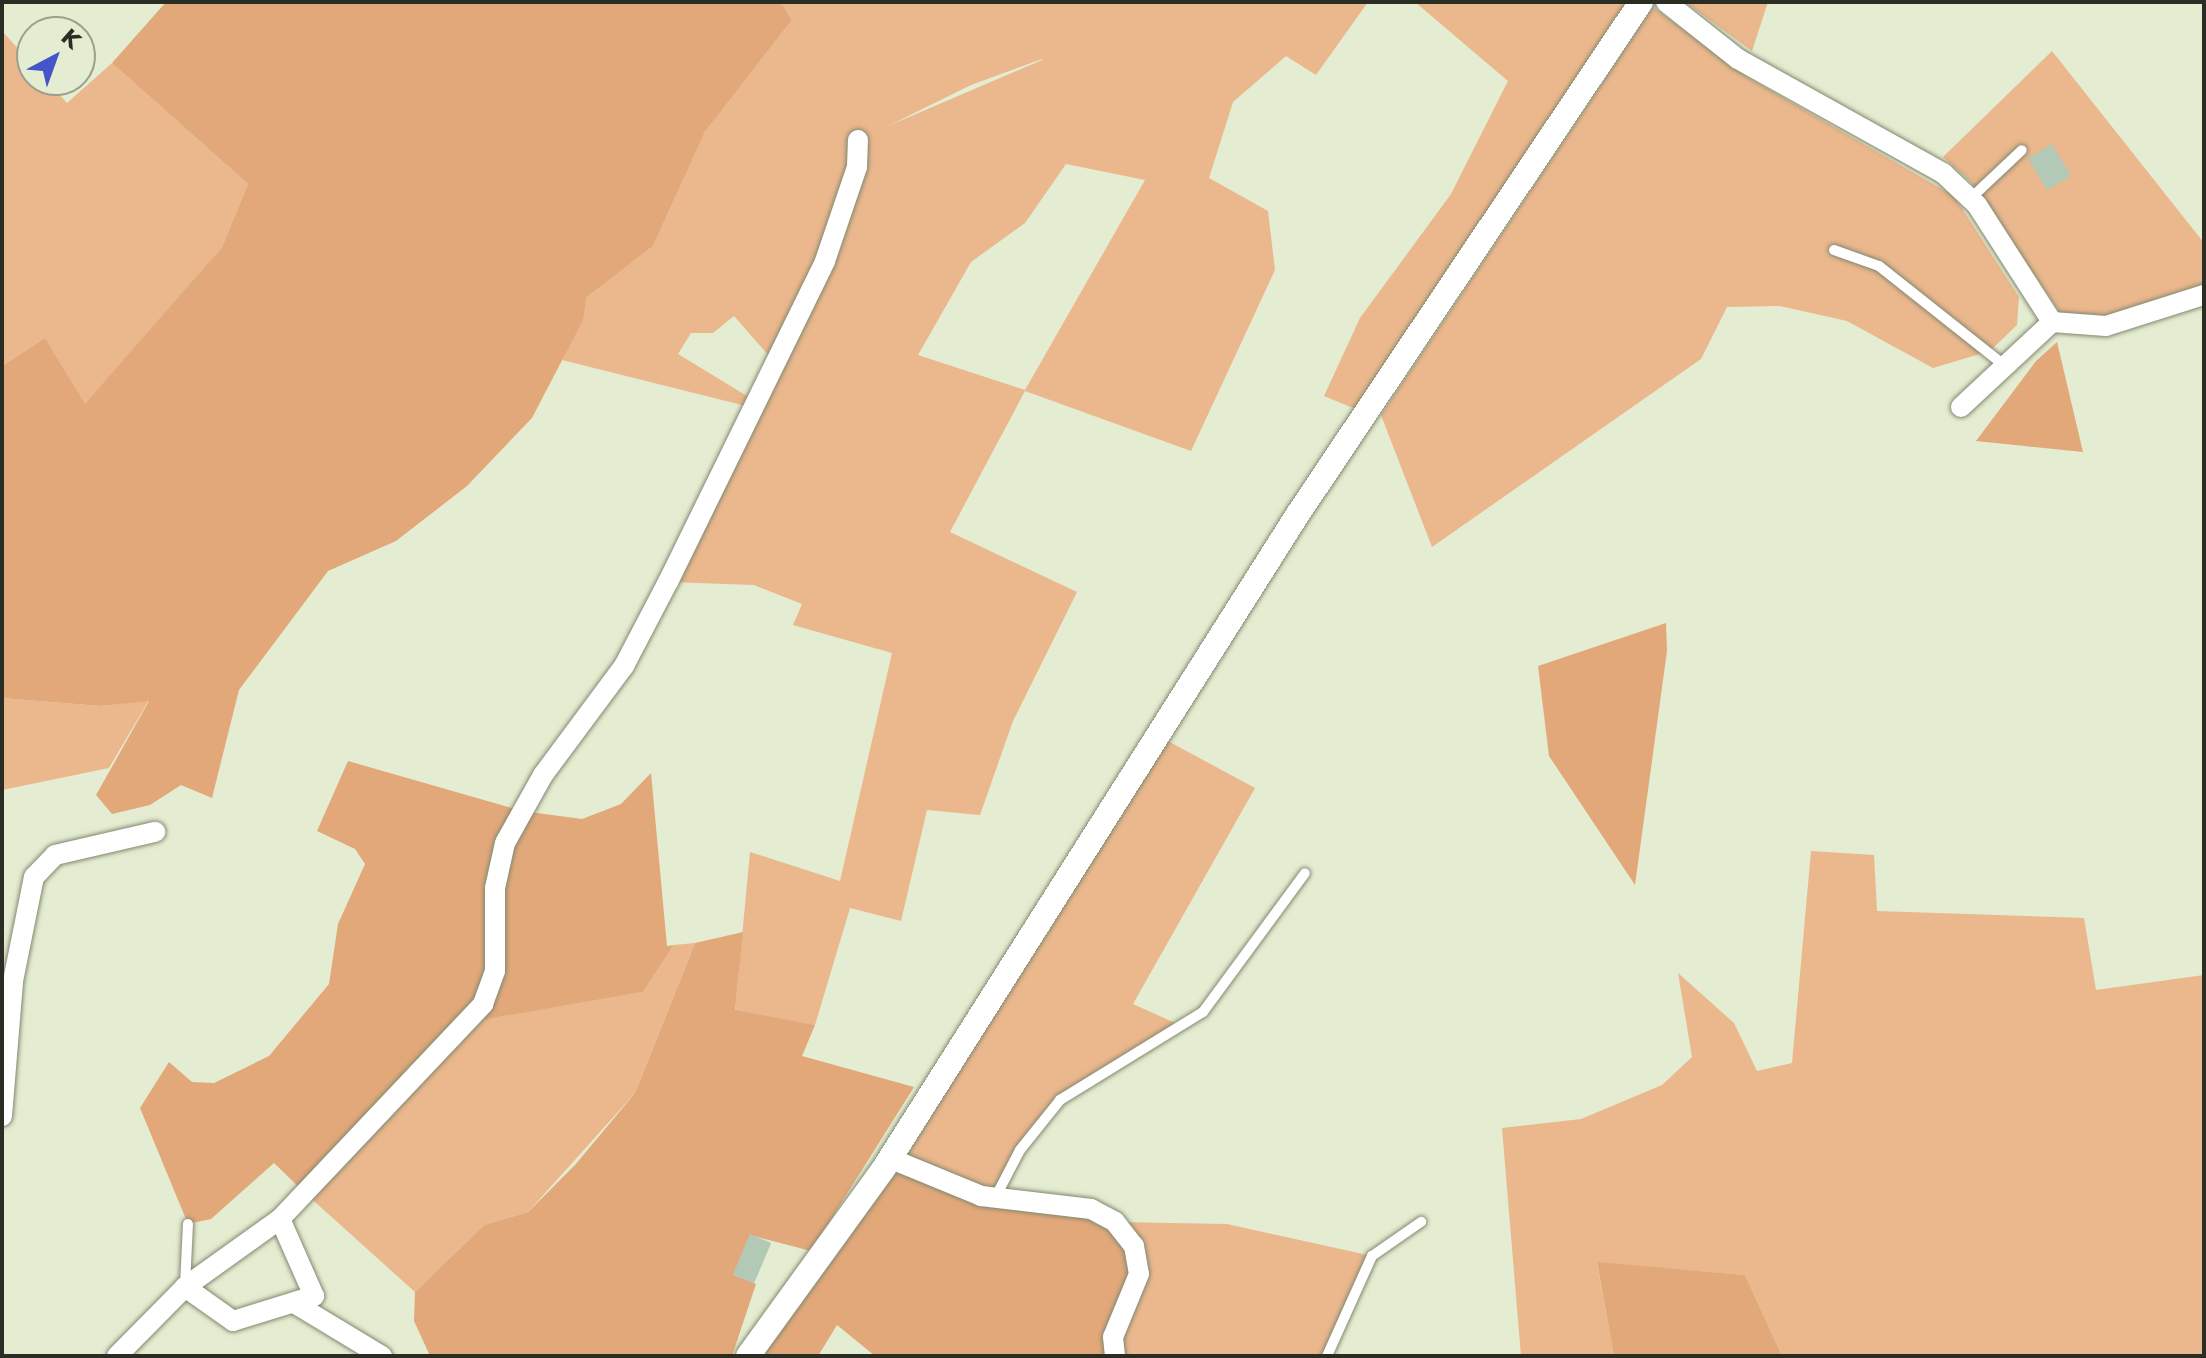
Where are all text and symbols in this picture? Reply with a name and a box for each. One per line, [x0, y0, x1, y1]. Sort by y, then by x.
north arrow [16, 16, 96, 96]
text: K [56, 24, 85, 54]

